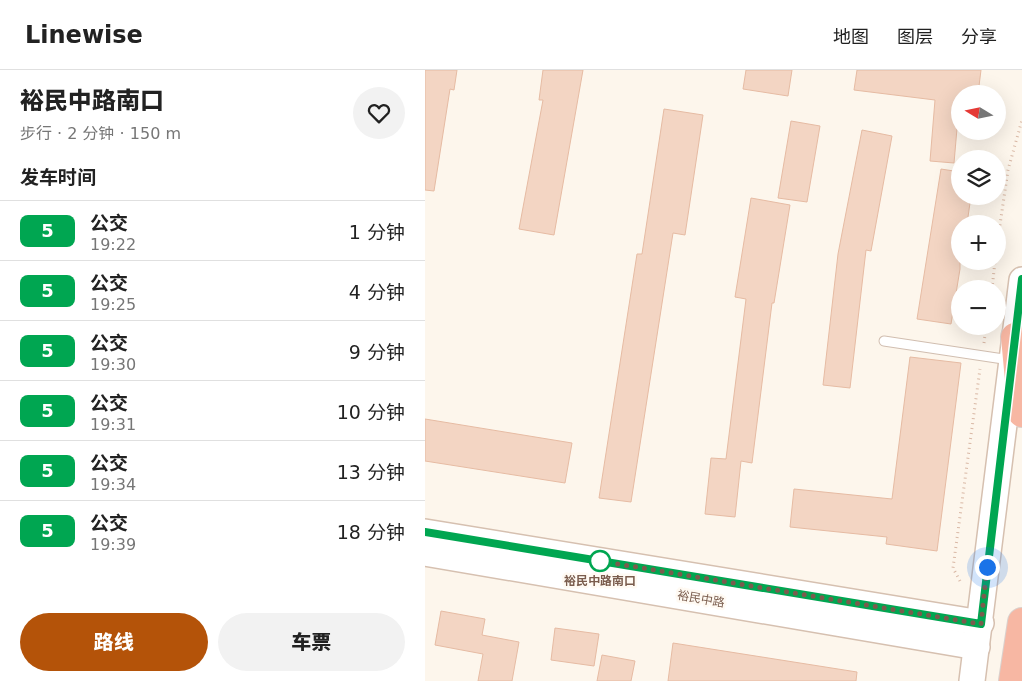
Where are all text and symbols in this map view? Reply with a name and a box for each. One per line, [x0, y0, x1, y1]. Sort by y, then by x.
text: Linewise [25, 21, 143, 49]
text: 地图 [833, 26, 869, 47]
text: 图层 [897, 26, 933, 47]
text: 分享 [961, 26, 997, 47]
north arrow [951, 85, 1006, 140]
map controls [951, 85, 1006, 335]
text: 裕民中路南口 [20, 87, 164, 115]
button: heart [353, 87, 405, 139]
text: 步行 · 2 分钟 · 150 m [20, 124, 181, 143]
button: layers [951, 150, 1006, 205]
text: 发车时间 [20, 166, 96, 188]
text: 公交 [90, 212, 128, 234]
button: + [951, 215, 1006, 270]
text: 5 [41, 220, 54, 241]
text: 1 分钟 [349, 221, 405, 243]
text: 19:22 [90, 235, 136, 254]
text: 公交 [90, 272, 128, 294]
text: 5 [41, 280, 54, 301]
button: − [951, 280, 1006, 335]
text: 4 分钟 [349, 281, 405, 303]
text: 19:25 [90, 295, 136, 314]
text: 公交 [90, 332, 128, 354]
text: 5 [41, 340, 54, 361]
text: 9 分钟 [349, 341, 405, 363]
text: 19:30 [90, 355, 136, 374]
text: 公交 [90, 392, 128, 414]
text: 5 [41, 400, 54, 421]
text: 10 分钟 [337, 401, 405, 423]
text: 19:31 [90, 415, 136, 434]
text: 公交 [90, 452, 128, 474]
text: 5 [41, 460, 54, 481]
text: 13 分钟 [337, 461, 405, 483]
text: 19:34 [90, 475, 136, 494]
text: 公交 [90, 512, 128, 534]
text: 5 [41, 520, 54, 541]
text: 18 分钟 [337, 521, 405, 543]
text: 19:39 [90, 535, 136, 554]
marker: 裕民中路南口 [589, 550, 611, 572]
your location [975, 555, 1000, 580]
place label: 裕民中路南口 [564, 574, 636, 588]
street label: 裕民中路 [676, 588, 726, 610]
button: 路线 [20, 613, 208, 671]
button: 车票 [218, 613, 405, 671]

